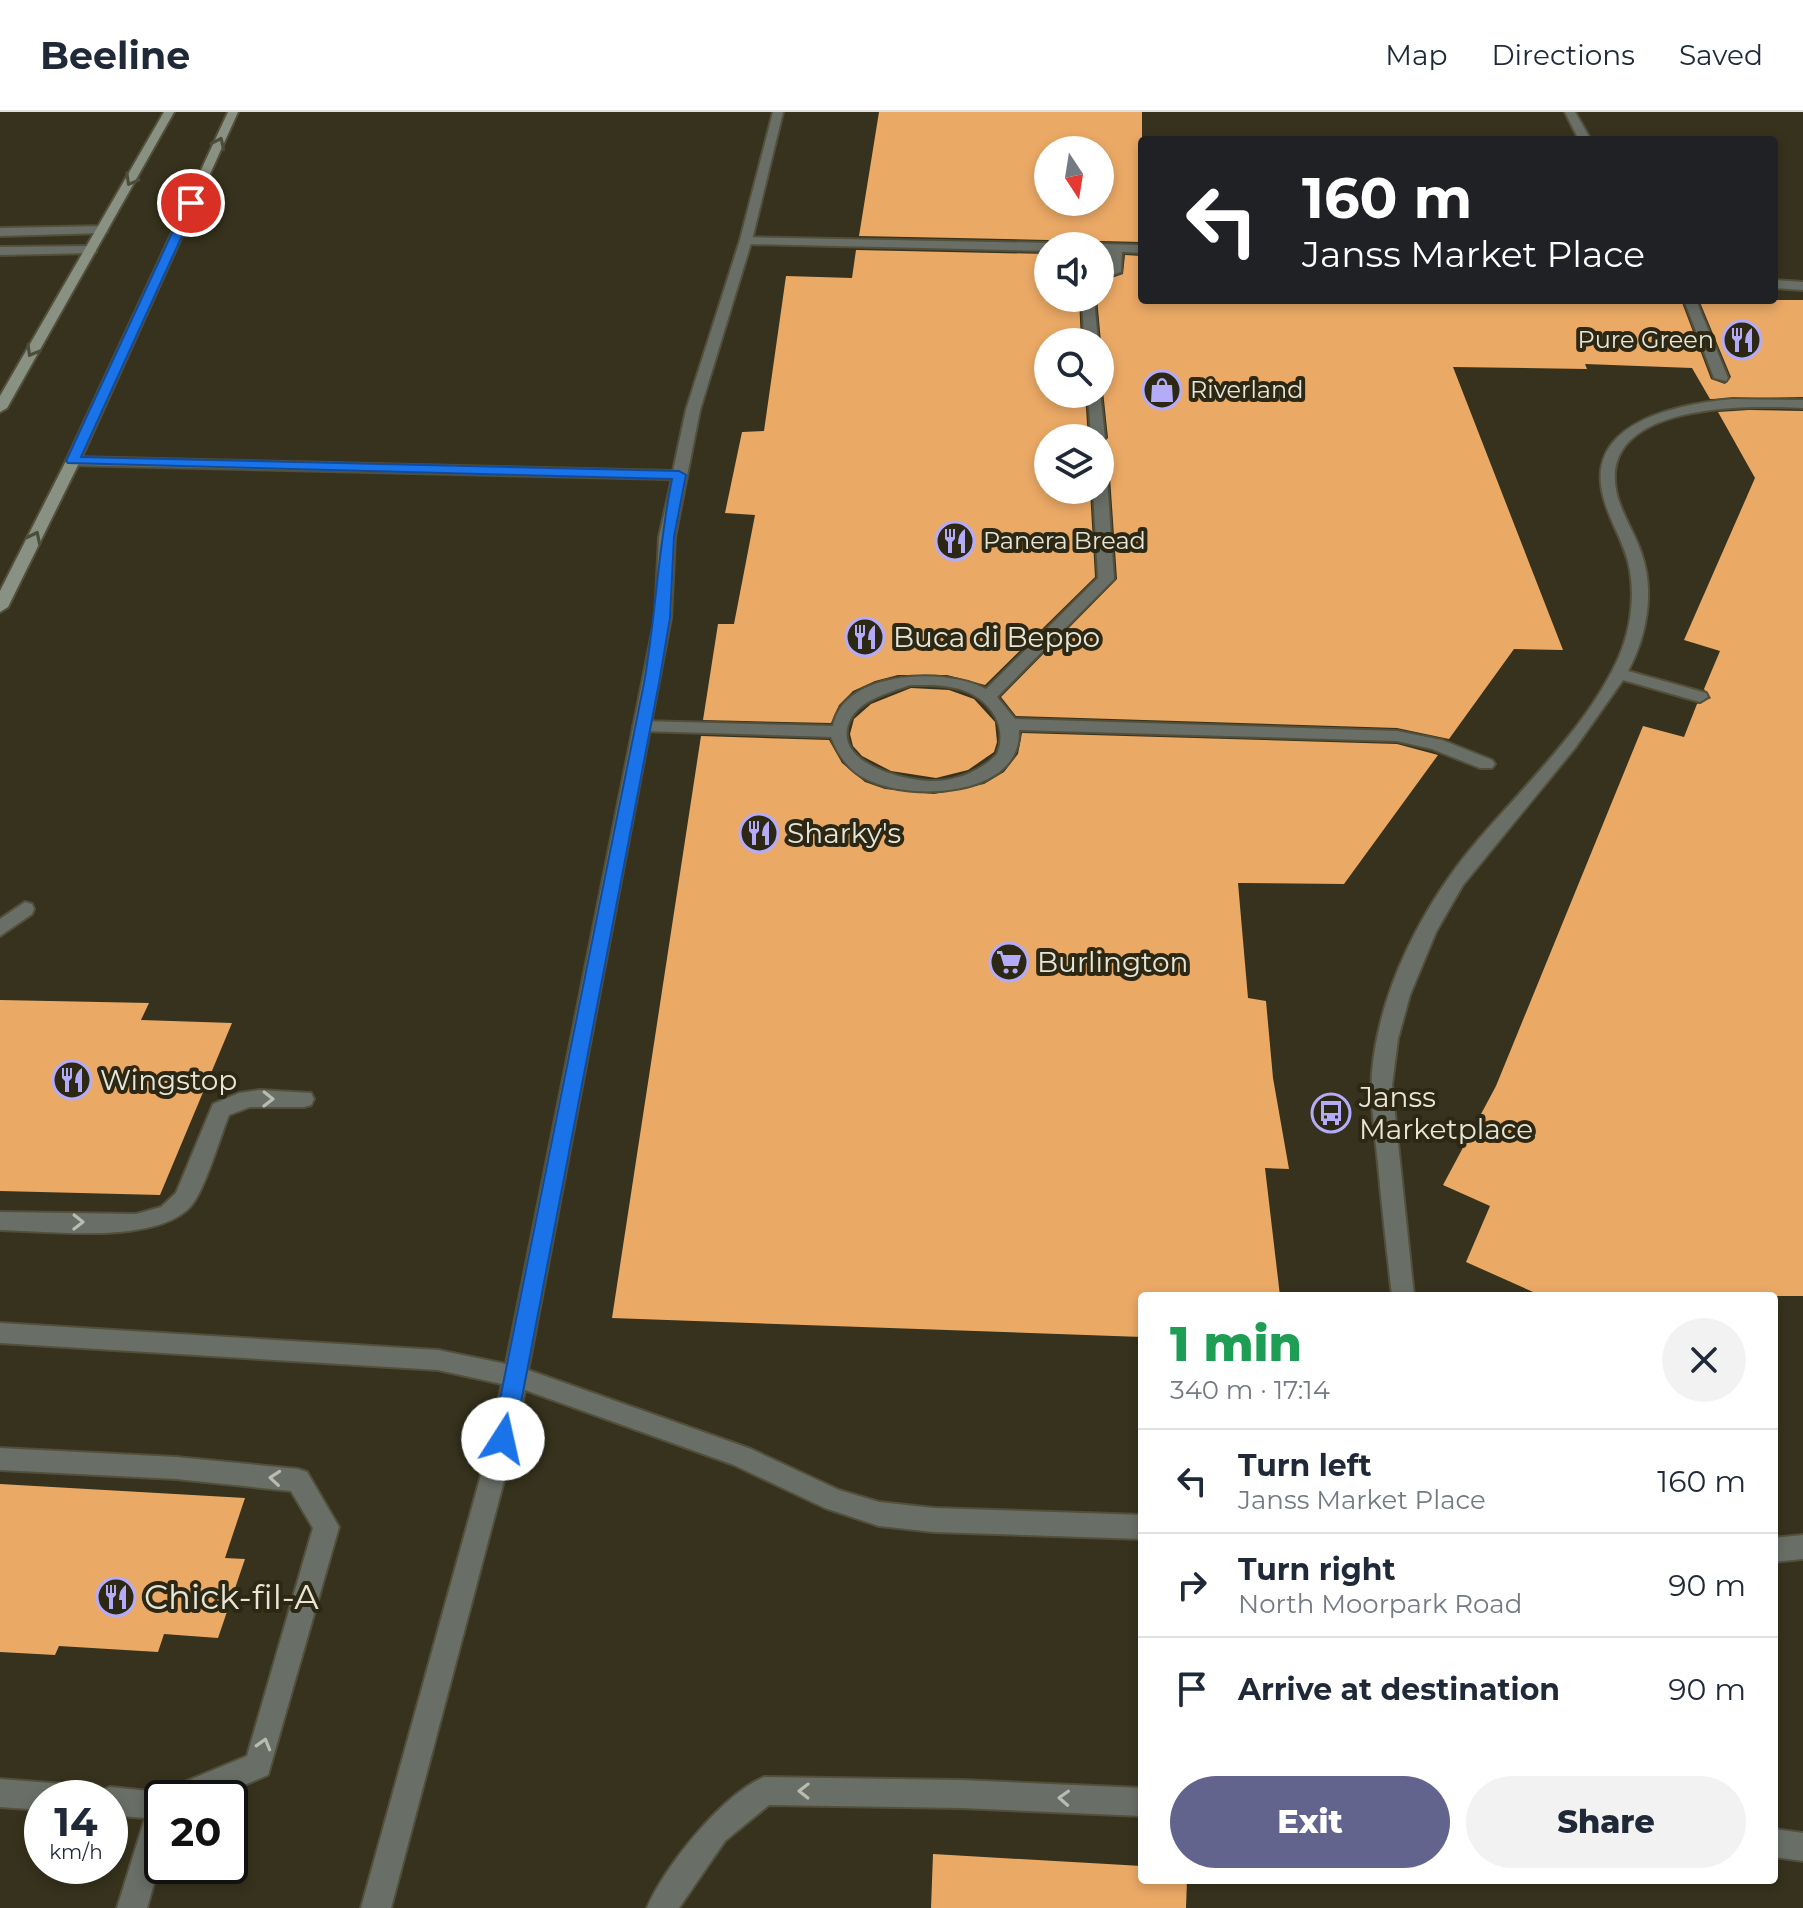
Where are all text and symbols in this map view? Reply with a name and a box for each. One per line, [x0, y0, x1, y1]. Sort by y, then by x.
text: Beeline [40, 32, 190, 79]
text: Map [1385, 38, 1447, 72]
text: Directions [1491, 38, 1635, 72]
text: Saved [1679, 38, 1763, 72]
north arrow [1034, 136, 1114, 216]
map controls [1034, 136, 1114, 504]
one-way arrow [209, 137, 225, 151]
text: 160 m [1302, 164, 1472, 232]
icon: left [1170, 168, 1274, 272]
pin [157, 169, 225, 237]
one-way arrow [125, 172, 140, 186]
icon: arrive [169, 181, 213, 225]
button: sound [1034, 232, 1114, 312]
text: Janss Market Place [1302, 232, 1645, 276]
restaurant icon: Pure Green [1721, 319, 1763, 361]
place label: Pure Green [1577, 325, 1714, 354]
button: search [1034, 328, 1114, 408]
one-way arrow [27, 343, 42, 357]
shop icon: Riverland [1141, 369, 1183, 411]
place label: Riverland [1190, 375, 1304, 404]
button: layers [1034, 424, 1114, 504]
restaurant icon: Panera Bread [934, 520, 976, 562]
place label: Panera Bread [983, 526, 1146, 555]
one-way arrow [25, 531, 41, 546]
restaurant icon: Buca di Beppo [844, 616, 886, 658]
place label: Buca di Beppo [893, 620, 1100, 654]
restaurant icon: Sharky's [738, 812, 780, 854]
place label: Sharky's [787, 816, 901, 850]
supermarket icon: Burlington [988, 941, 1030, 983]
place label: Burlington [1037, 945, 1188, 979]
restaurant icon: Wingstop [51, 1059, 93, 1101]
place label: Wingstop [100, 1063, 237, 1097]
place label: Janss Marketplace [1358, 1080, 1533, 1146]
one-way arrow [262, 1090, 275, 1108]
bus stop icon: Janss Marketplace [1310, 1092, 1352, 1134]
one-way arrow [72, 1213, 85, 1231]
text: 1 min [1170, 1315, 1302, 1373]
button: close [1662, 1318, 1746, 1402]
text: 340 m · 17:14 [1170, 1374, 1330, 1406]
position arrow [461, 1397, 545, 1481]
text: Turn left [1238, 1447, 1371, 1484]
icon: left [1170, 1459, 1214, 1503]
text: 160 m [1657, 1463, 1746, 1500]
one-way arrow [268, 1470, 281, 1487]
text: Janss Market Place [1238, 1484, 1486, 1516]
text: Turn right [1238, 1551, 1395, 1588]
icon: right [1170, 1563, 1214, 1607]
text: 90 m [1668, 1567, 1746, 1604]
restaurant icon: Chick-fil-A [95, 1576, 137, 1618]
place label: Chick-fil-A [144, 1576, 319, 1618]
text: North Moorpark Road [1238, 1588, 1522, 1620]
icon: arrive [1170, 1667, 1214, 1711]
text: Arrive at destination [1238, 1671, 1560, 1708]
text: 90 m [1668, 1671, 1746, 1708]
one-way arrow [255, 1738, 271, 1752]
button: Exit [1170, 1776, 1450, 1868]
button: Share [1466, 1776, 1746, 1868]
speed limit sign: 20 [144, 1780, 248, 1884]
one-way arrow [797, 1782, 810, 1800]
one-way arrow [1057, 1790, 1070, 1807]
text: 14 [54, 1797, 98, 1846]
text: km/h [49, 1840, 103, 1864]

